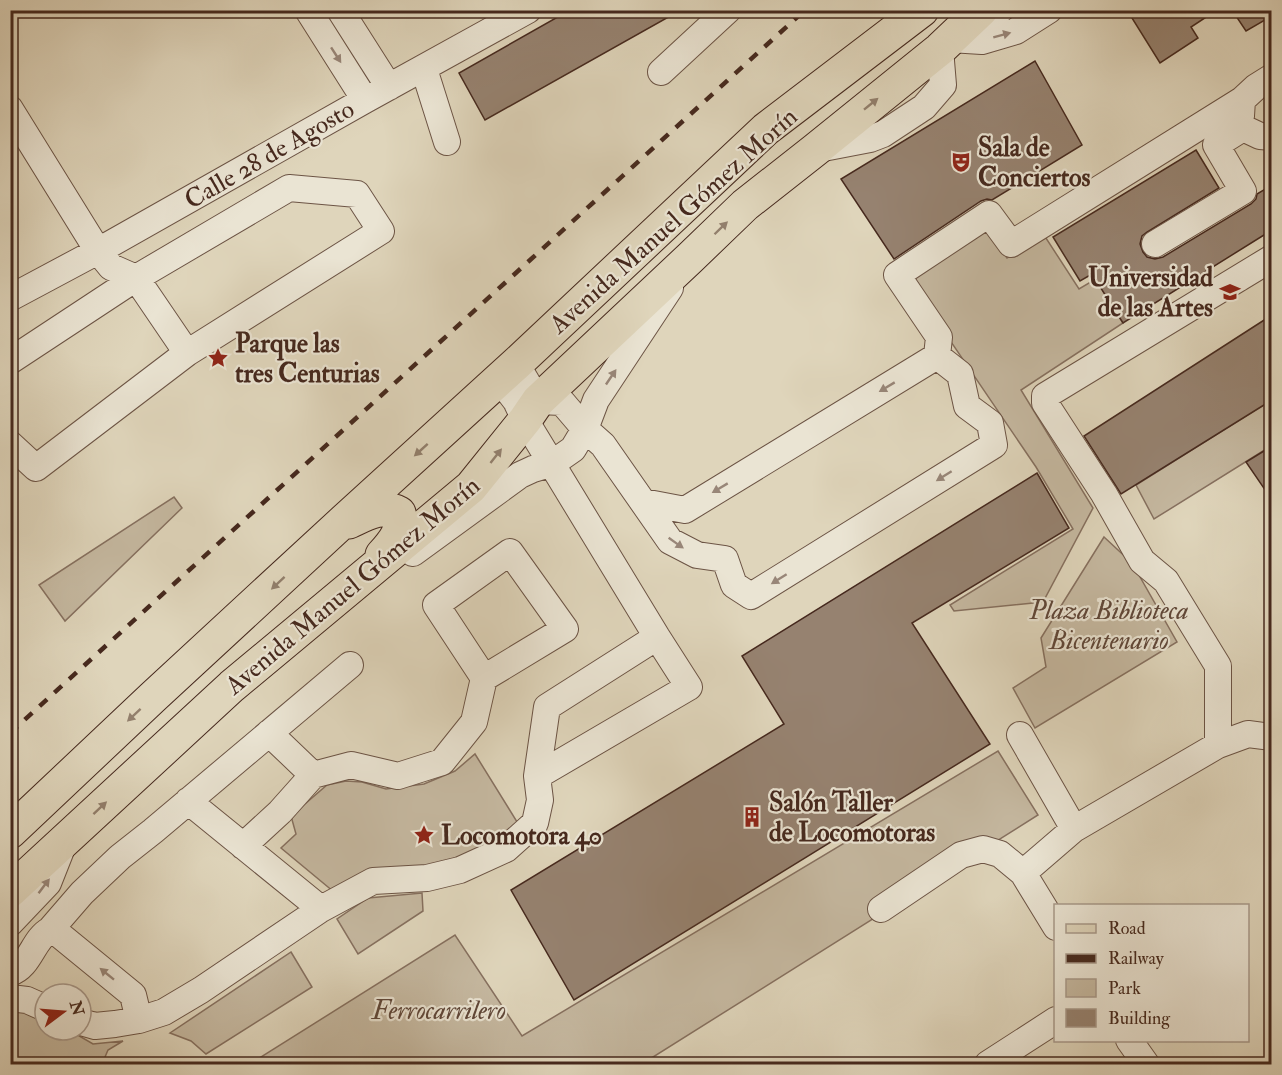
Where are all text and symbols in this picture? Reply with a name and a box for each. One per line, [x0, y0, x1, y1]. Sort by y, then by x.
one-way arrow [993, 30, 1011, 39]
one-way arrow [331, 47, 342, 63]
street label: Calle 28 de Agosto [179, 93, 360, 216]
one-way arrow [863, 98, 879, 111]
street label: Avenida Manuel Gómez Morín [542, 101, 804, 341]
place label: Sala de Conciertos [978, 132, 1091, 194]
theatre icon: Sala de Conciertos [949, 150, 973, 174]
one-way arrow [713, 221, 728, 235]
place label: Universidad de las Artes [1088, 262, 1213, 324]
school or university icon: Universidad de las Artes [1218, 280, 1242, 304]
place label: Parque las tres Centurias [235, 328, 380, 390]
place icon: Parque las tres Centurias [206, 346, 230, 370]
one-way arrow [605, 369, 617, 385]
one-way arrow [879, 381, 895, 392]
one-way arrow [414, 443, 428, 457]
one-way arrow [490, 448, 503, 464]
street label: Avenida Manuel Gómez Morín [218, 470, 487, 702]
one-way arrow [936, 471, 952, 482]
one-way arrow [712, 483, 728, 494]
one-way arrow [667, 537, 683, 549]
one-way arrow [770, 573, 787, 584]
one-way arrow [270, 576, 285, 590]
park label: Plaza Biblioteca Bicentenario [1028, 595, 1189, 657]
one-way arrow [127, 708, 142, 722]
place label: Salón Taller de Locomotoras [769, 787, 935, 849]
one-way arrow [92, 801, 107, 815]
building icon: Salón Taller de Locomotoras [740, 805, 764, 829]
place label: Locomotora 40 [441, 820, 602, 852]
place icon: Locomotora 40 [412, 823, 436, 847]
one-way arrow [38, 878, 50, 894]
legend [1054, 904, 1249, 1042]
text: Road [1108, 917, 1146, 940]
text: Railway [1108, 947, 1165, 970]
one-way arrow [100, 969, 115, 981]
text: Park [1108, 977, 1141, 1000]
north arrow [33, 982, 93, 1042]
park label: Ferrocarrilero [370, 995, 506, 1027]
text: N [65, 998, 88, 1018]
text: Building [1108, 1007, 1171, 1030]

